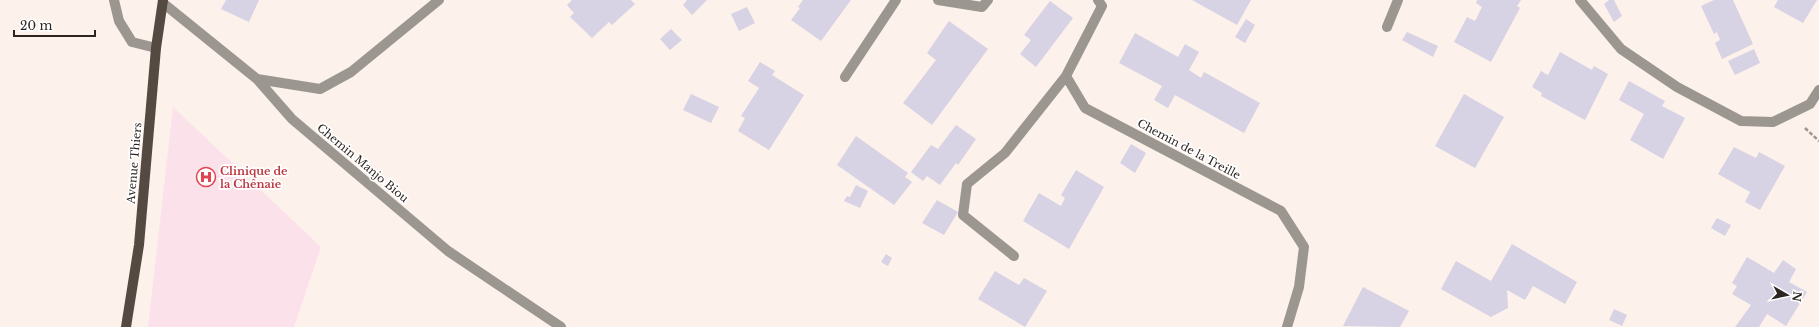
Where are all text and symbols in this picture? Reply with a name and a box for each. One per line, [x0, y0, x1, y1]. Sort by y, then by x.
scale bar [14, 12, 95, 38]
text: 20 m [20, 18, 52, 33]
street label: Chemin de la Treille [1135, 116, 1243, 182]
street label: Chemin Manjo Biou [314, 121, 412, 206]
street label: Avenue Thiers [123, 122, 145, 205]
place label: Clinique de la Chênaie [220, 164, 288, 191]
hospital icon: Clinique de la Chênaie [195, 166, 217, 188]
north arrow [1767, 275, 1807, 315]
text: N [1789, 290, 1805, 303]

